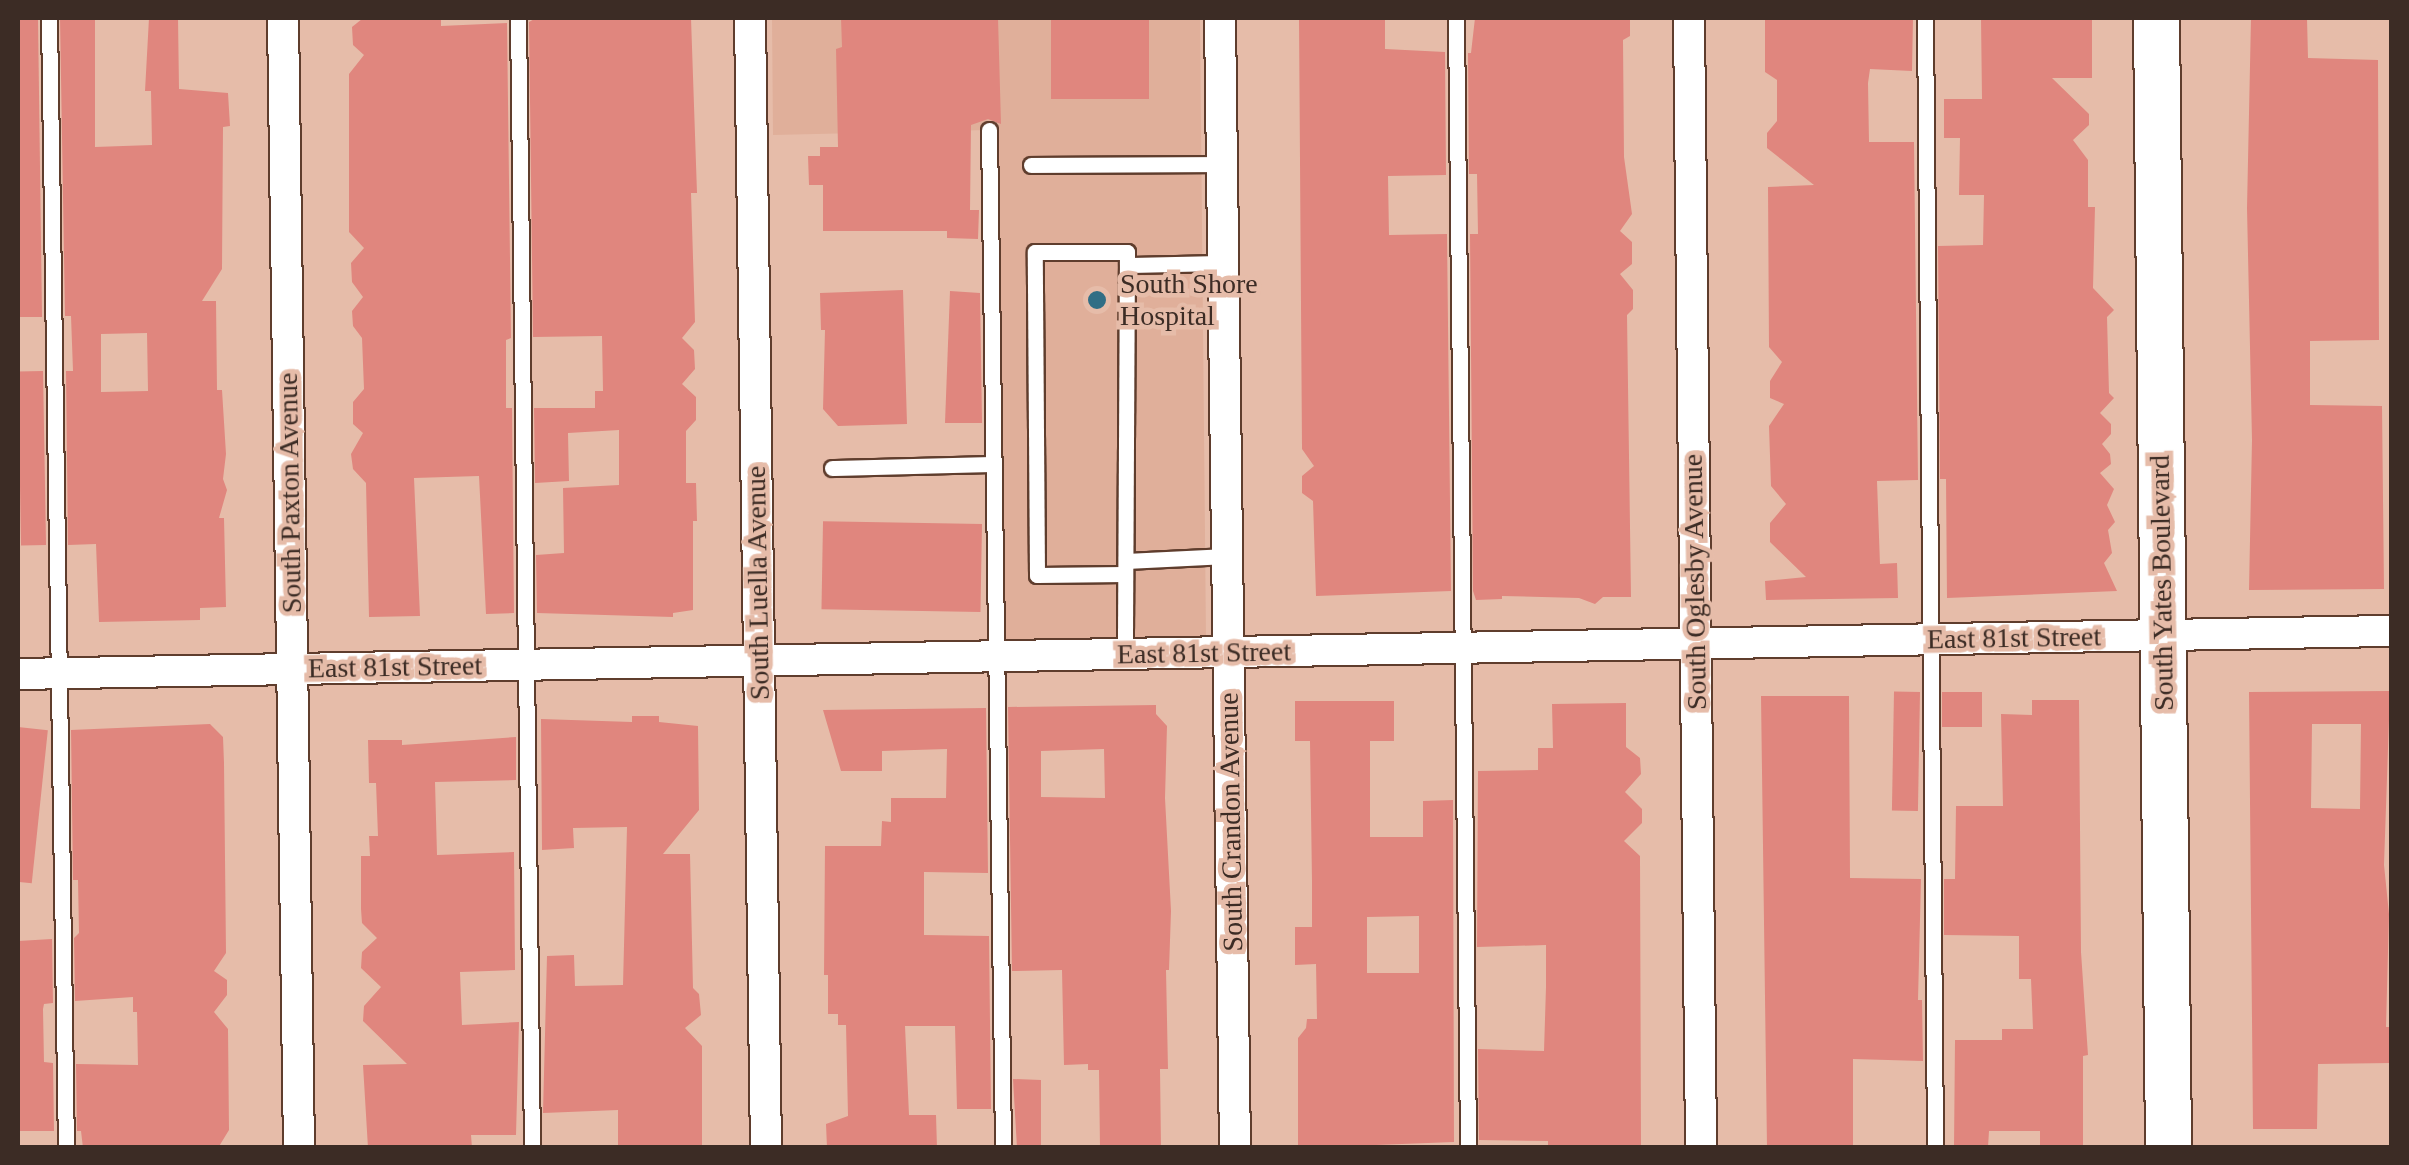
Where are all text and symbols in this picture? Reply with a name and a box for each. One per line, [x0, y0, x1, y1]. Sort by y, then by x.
place label: South Shore Hospital [1120, 267, 1258, 333]
marker: South Shore Hospital [1084, 287, 1110, 313]
street label: South Paxton Avenue [271, 372, 309, 614]
street label: South Oglesby Avenue [1676, 453, 1714, 711]
street label: South Yates Boulevard [2143, 454, 2181, 712]
street label: South Luella Avenue [739, 465, 777, 701]
street label: East 81st Street [1927, 620, 2101, 656]
street label: East 81st Street [1117, 635, 1291, 671]
street label: East 81st Street [308, 649, 482, 685]
street label: South Crandon Avenue [1212, 691, 1250, 953]

